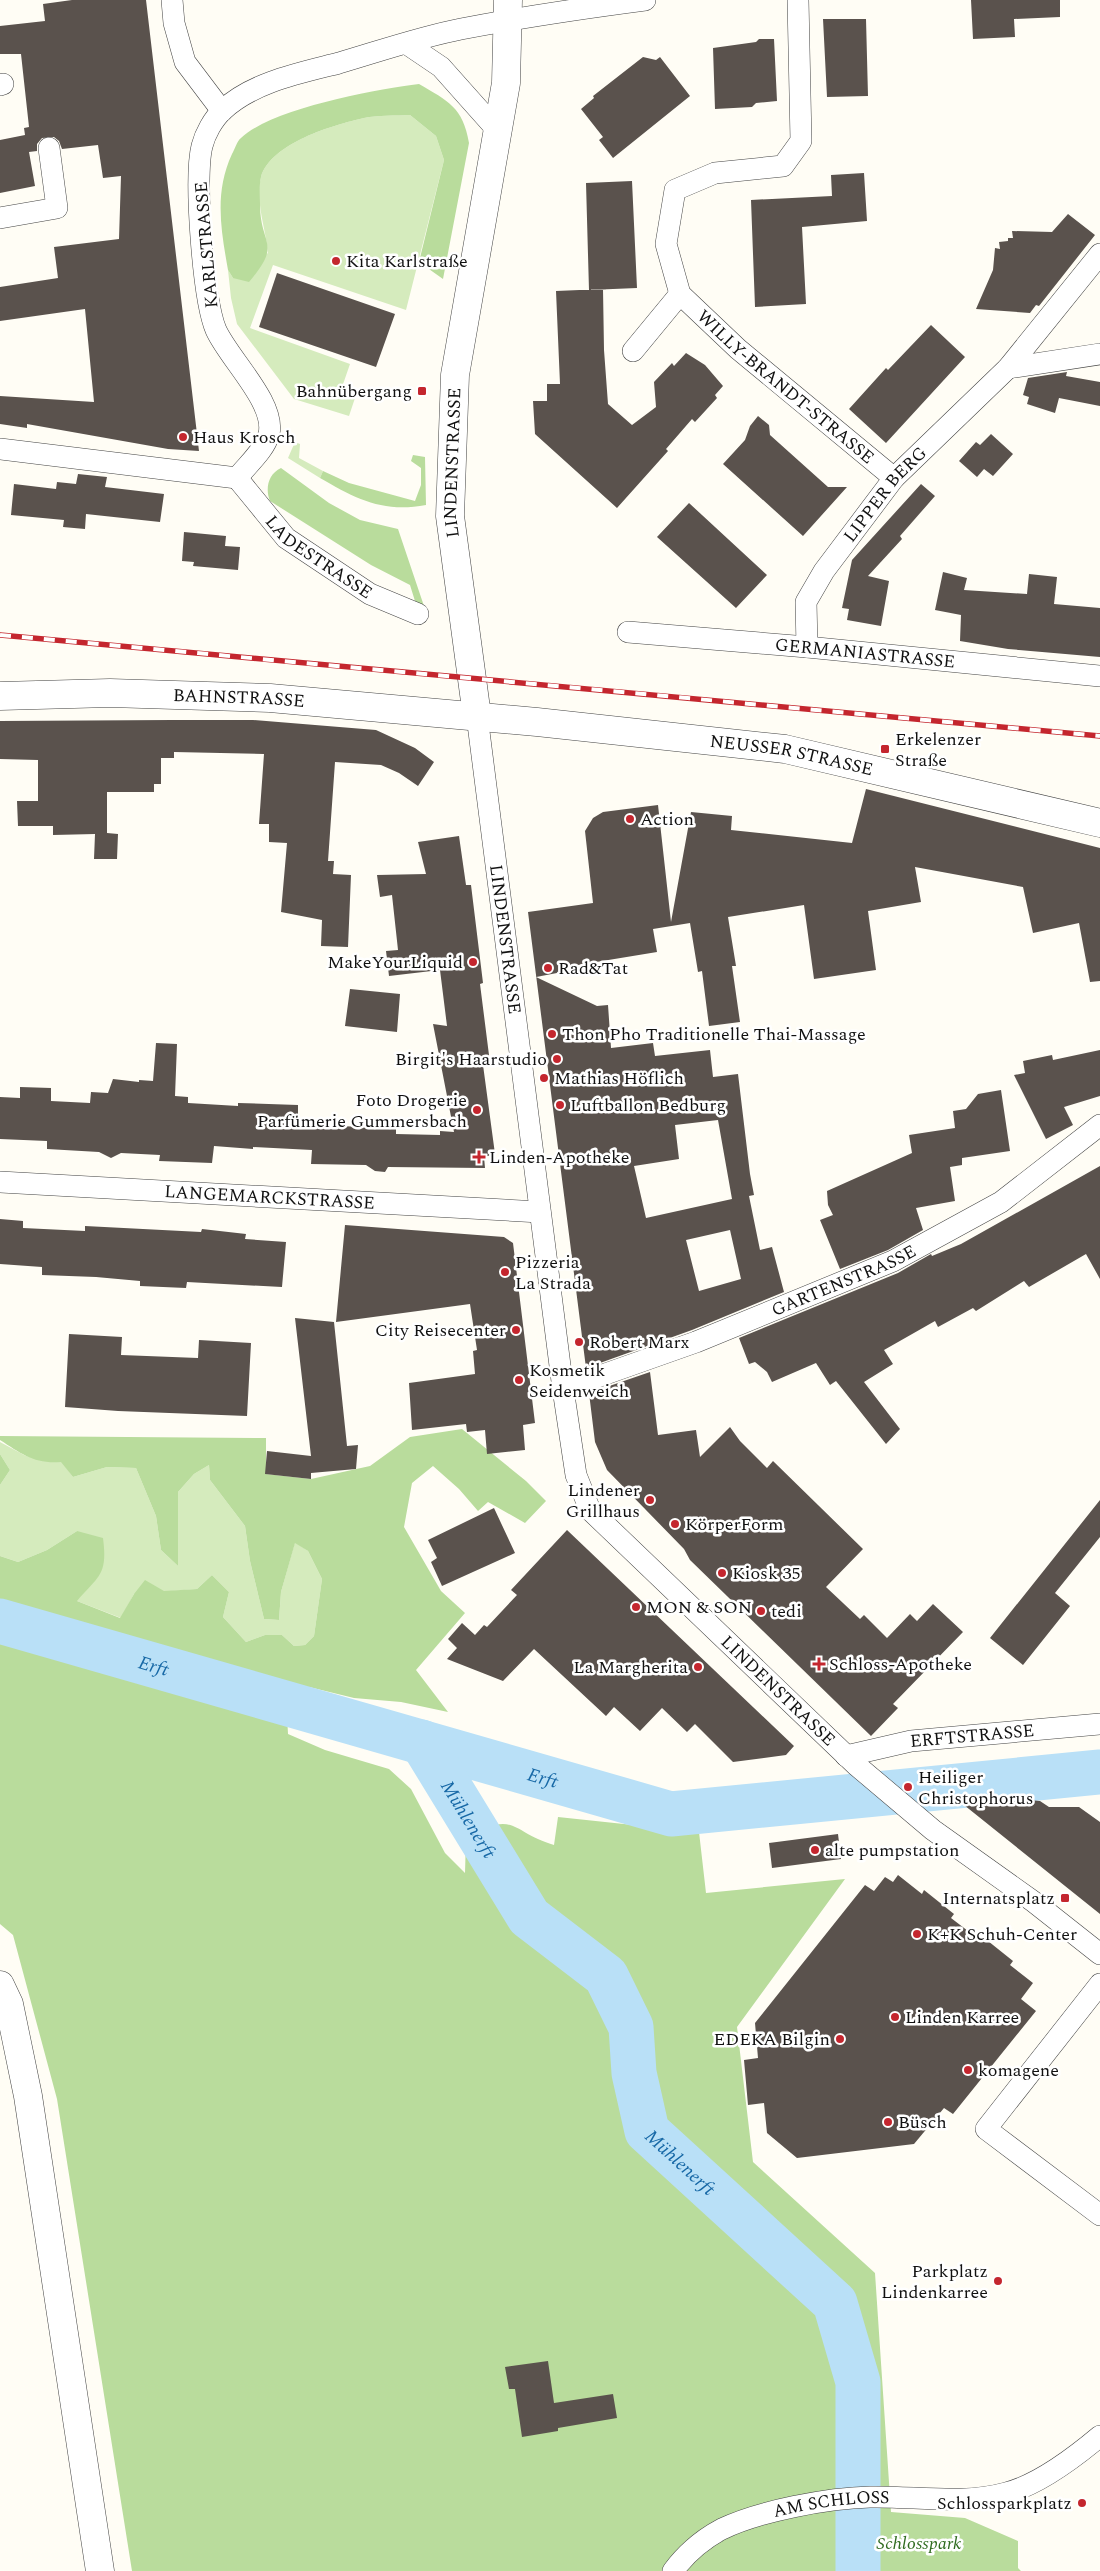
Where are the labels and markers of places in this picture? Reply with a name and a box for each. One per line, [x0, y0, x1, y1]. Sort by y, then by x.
place label: Kita Karlstraße [346, 248, 468, 275]
marker: Kita Karlstraße [330, 255, 342, 267]
place label: Bahnübergang [296, 378, 412, 405]
marker: Bahnübergang [416, 385, 428, 397]
place label: Haus Krosch [193, 424, 295, 451]
marker: Haus Krosch [177, 431, 189, 443]
place label: Erkelenzer Straße [895, 726, 981, 774]
marker: Erkelenzer Straße [879, 743, 891, 755]
place label: Action [640, 806, 694, 833]
marker: Action [624, 813, 636, 825]
place label: MakeYourLiquid [327, 949, 463, 976]
place label: Rad&Tat [558, 955, 628, 982]
marker: MakeYourLiquid [467, 956, 479, 968]
marker: Rad&Tat [542, 962, 554, 974]
place label: Thon Pho Traditionelle Thai-Massage [562, 1021, 866, 1048]
marker: Thon Pho Traditionelle Thai-Massage [546, 1028, 558, 1040]
place label: Birgit's Haarstudio [395, 1046, 547, 1073]
marker: Birgit's Haarstudio [551, 1053, 563, 1065]
place label: Mathias Höflich [554, 1065, 684, 1092]
marker: Mathias Höflich [538, 1072, 550, 1084]
place label: Foto Drogerie Parfümerie Gummersbach [257, 1087, 467, 1135]
place label: Luftballon Bedburg [570, 1092, 726, 1119]
marker: Luftballon Bedburg [554, 1099, 566, 1111]
marker: Foto Drogerie Parfümerie Gummersbach [471, 1104, 483, 1116]
place label: Linden-Apotheke [489, 1144, 629, 1171]
marker: Linden-Apotheke [473, 1151, 485, 1163]
place label: Pizzeria La Strada [515, 1249, 591, 1297]
marker: Pizzeria La Strada [499, 1266, 511, 1278]
place label: City Reisecenter [375, 1317, 506, 1344]
marker: City Reisecenter [510, 1324, 522, 1336]
place label: Robert Marx [589, 1329, 689, 1356]
marker: Robert Marx [573, 1336, 585, 1348]
place label: Kosmetik Seidenweich [529, 1357, 629, 1405]
marker: Kosmetik Seidenweich [513, 1374, 525, 1386]
place label: Lindener Grillhaus [566, 1477, 640, 1525]
marker: Lindener Grillhaus [644, 1494, 656, 1506]
place label: KörperForm [685, 1511, 783, 1538]
marker: KörperForm [669, 1518, 681, 1530]
place label: Kiosk 35 [732, 1560, 800, 1587]
marker: Kiosk 35 [716, 1567, 728, 1579]
place label: MON & SON [646, 1594, 752, 1621]
place label: tedi [771, 1598, 802, 1625]
marker: MON & SON [630, 1601, 642, 1613]
marker: tedi [755, 1605, 767, 1617]
place label: Schloss-Apotheke [829, 1651, 972, 1678]
place label: La Margherita [573, 1654, 688, 1681]
marker: Schloss-Apotheke [813, 1658, 825, 1670]
marker: La Margherita [692, 1661, 704, 1673]
place label: Heiliger Christophorus [918, 1764, 1033, 1812]
marker: Heiliger Christophorus [902, 1781, 914, 1793]
place label: alte pumpstation [825, 1837, 960, 1864]
marker: alte pumpstation [809, 1844, 821, 1856]
place label: Internatsplatz [943, 1885, 1055, 1912]
marker: Internatsplatz [1059, 1892, 1071, 1904]
place label: K+K Schuh-Center [927, 1921, 1077, 1948]
marker: K+K Schuh-Center [911, 1928, 923, 1940]
place label: Linden Karree [905, 2004, 1019, 2031]
marker: Linden Karree [889, 2011, 901, 2023]
place label: EDEKA Bilgin [713, 2026, 830, 2053]
marker: EDEKA Bilgin [834, 2033, 846, 2045]
place label: komagene [978, 2057, 1059, 2084]
marker: komagene [962, 2064, 974, 2076]
place label: Büsch [898, 2109, 947, 2136]
marker: Büsch [882, 2116, 894, 2128]
place label: Parkplatz Lindenkarree [881, 2258, 988, 2306]
marker: Parkplatz Lindenkarree [992, 2275, 1004, 2287]
place label: Schlossparkplatz [937, 2490, 1072, 2517]
marker: Schlossparkplatz [1076, 2497, 1088, 2509]

